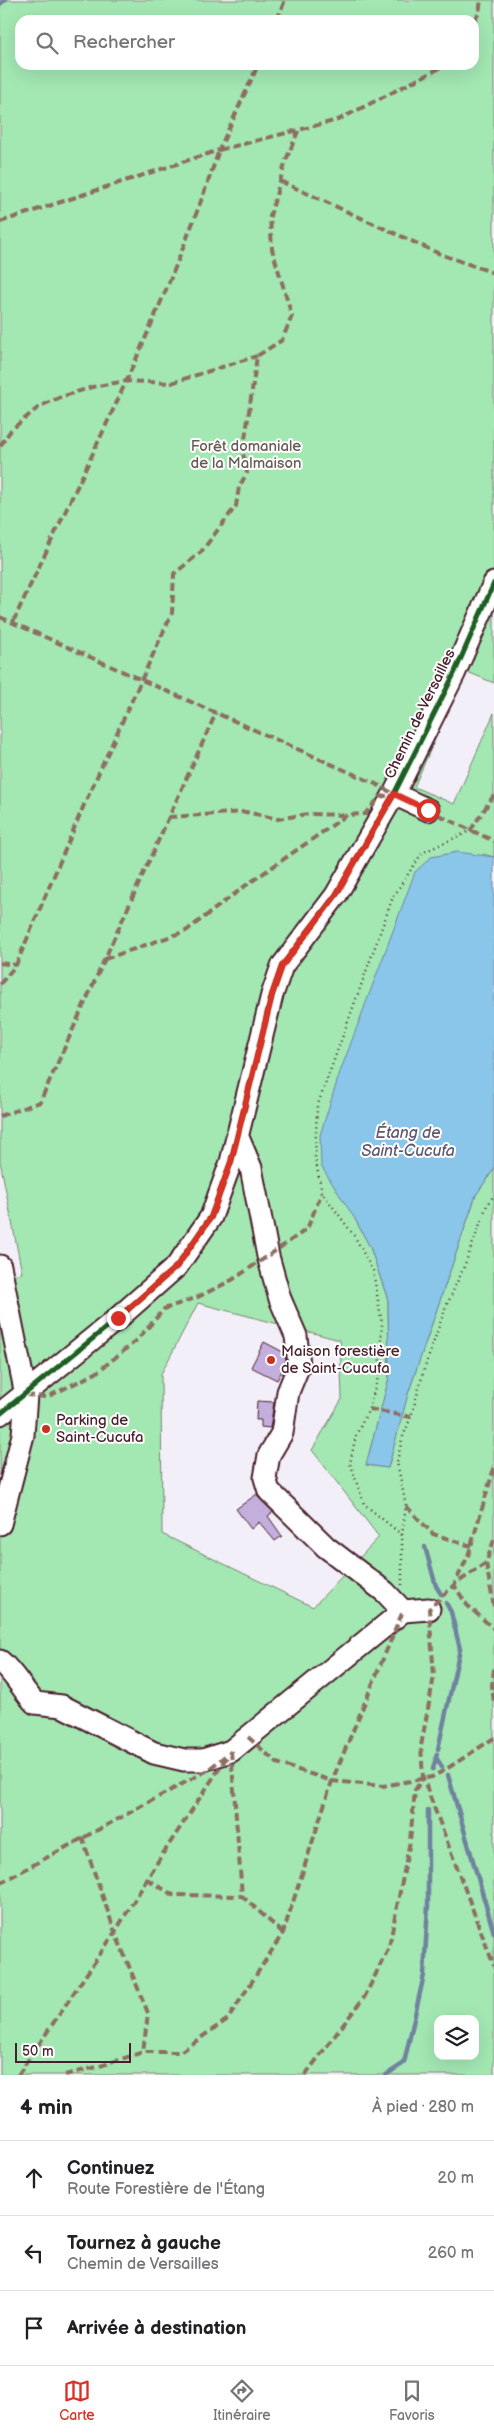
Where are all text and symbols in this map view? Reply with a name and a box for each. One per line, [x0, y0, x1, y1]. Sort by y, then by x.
search box [15, 15, 479, 70]
icon: search [33, 29, 61, 57]
text: Rechercher [73, 31, 175, 54]
park label: Forêt domaniale de la Malmaison [191, 437, 301, 473]
street label: Chemin de Versailles [380, 645, 460, 782]
route start [417, 799, 440, 822]
water label: Étang de Saint-Cucufa [361, 1122, 455, 1161]
route end [107, 1307, 130, 1330]
place label: Maison forestière de Saint-Cucufa [281, 1342, 400, 1378]
marker: Maison forestière de Saint-Cucufa [265, 1354, 277, 1366]
place label: Parking de Saint-Cucufa [56, 1411, 144, 1447]
marker: Parking de Saint-Cucufa [40, 1423, 52, 1435]
map controls [434, 2015, 479, 2060]
button: layers [434, 2015, 479, 2060]
scale bar [15, 2040, 131, 2063]
text: 50 m [22, 2043, 54, 2060]
text: 4 min [20, 2095, 73, 2120]
text: À pied · 280 m [372, 2098, 474, 2117]
text: Continuez [67, 2157, 154, 2180]
icon: ahead [20, 2164, 48, 2192]
text: 20 m [438, 2169, 474, 2188]
text: Route Forestière de l'Étang [67, 2180, 265, 2199]
text: Tournez à gauche [67, 2232, 221, 2255]
icon: left [20, 2239, 48, 2267]
text: 260 m [428, 2244, 474, 2263]
text: Chemin de Versailles [67, 2255, 219, 2274]
icon: arrive [20, 2314, 48, 2342]
text: Arrivée à destination [67, 2317, 246, 2340]
tab: Carte [59, 2377, 95, 2424]
tab: Itinéraire [213, 2377, 270, 2424]
tab: Favoris [389, 2377, 435, 2424]

